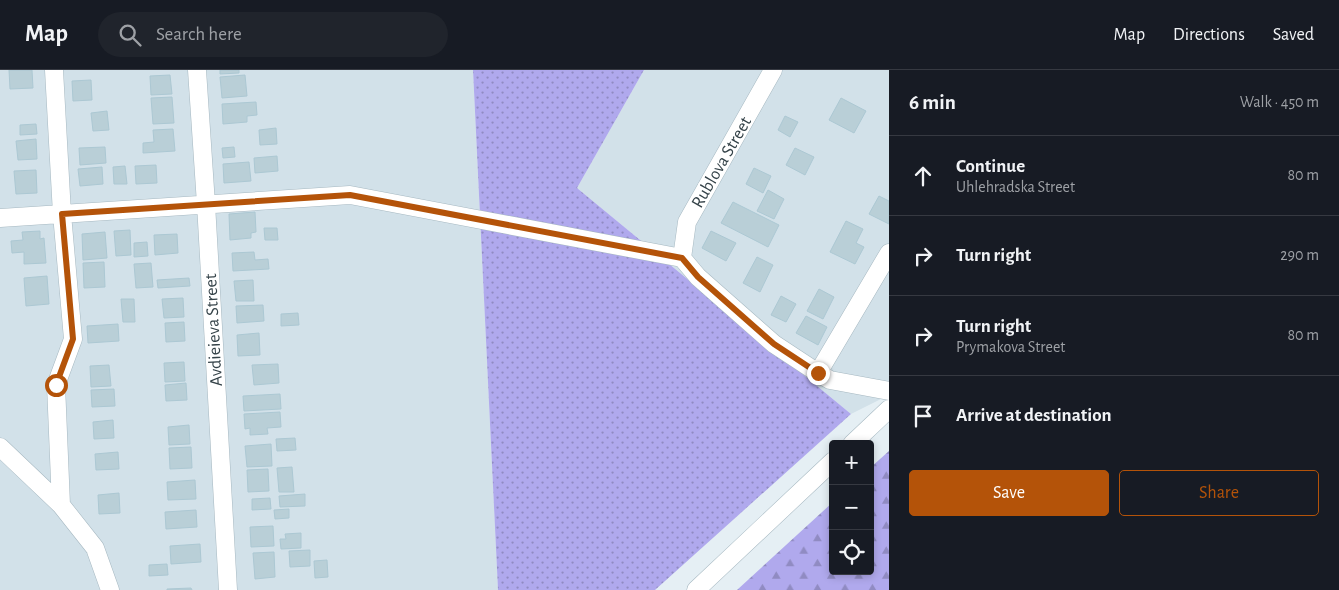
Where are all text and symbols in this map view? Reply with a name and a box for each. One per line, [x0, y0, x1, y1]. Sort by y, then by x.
search box [98, 12, 448, 57]
icon: search [116, 21, 144, 49]
text: Map [25, 22, 68, 46]
text: Search here [156, 25, 242, 44]
text: Map [1114, 26, 1145, 44]
text: Directions [1173, 26, 1245, 44]
text: Saved [1273, 26, 1314, 44]
text: 6 min [909, 92, 956, 113]
text: Walk · 450 m [1240, 94, 1319, 110]
street label: Rublova Street [689, 114, 755, 211]
text: Continue [956, 157, 1025, 176]
icon: ahead [909, 162, 937, 190]
text: 80 m [1288, 167, 1319, 183]
text: Uhlehradska Street [956, 179, 1075, 195]
icon: right [909, 242, 937, 270]
text: Turn right [956, 246, 1031, 265]
text: 290 m [1280, 247, 1319, 263]
street label: Avdieieva Street [202, 273, 226, 387]
text: Turn right [956, 317, 1031, 336]
icon: right [909, 322, 937, 350]
text: 80 m [1288, 327, 1319, 343]
text: Prymakova Street [956, 339, 1065, 355]
route end [807, 362, 830, 385]
route start [45, 374, 68, 397]
icon: arrive [909, 402, 937, 430]
text: Arrive at destination [956, 406, 1112, 425]
map controls [829, 440, 874, 575]
button: + [829, 440, 874, 485]
button: Save [909, 470, 1109, 516]
button: Share [1119, 470, 1319, 516]
button: − [829, 485, 874, 530]
button: locate [829, 530, 874, 575]

